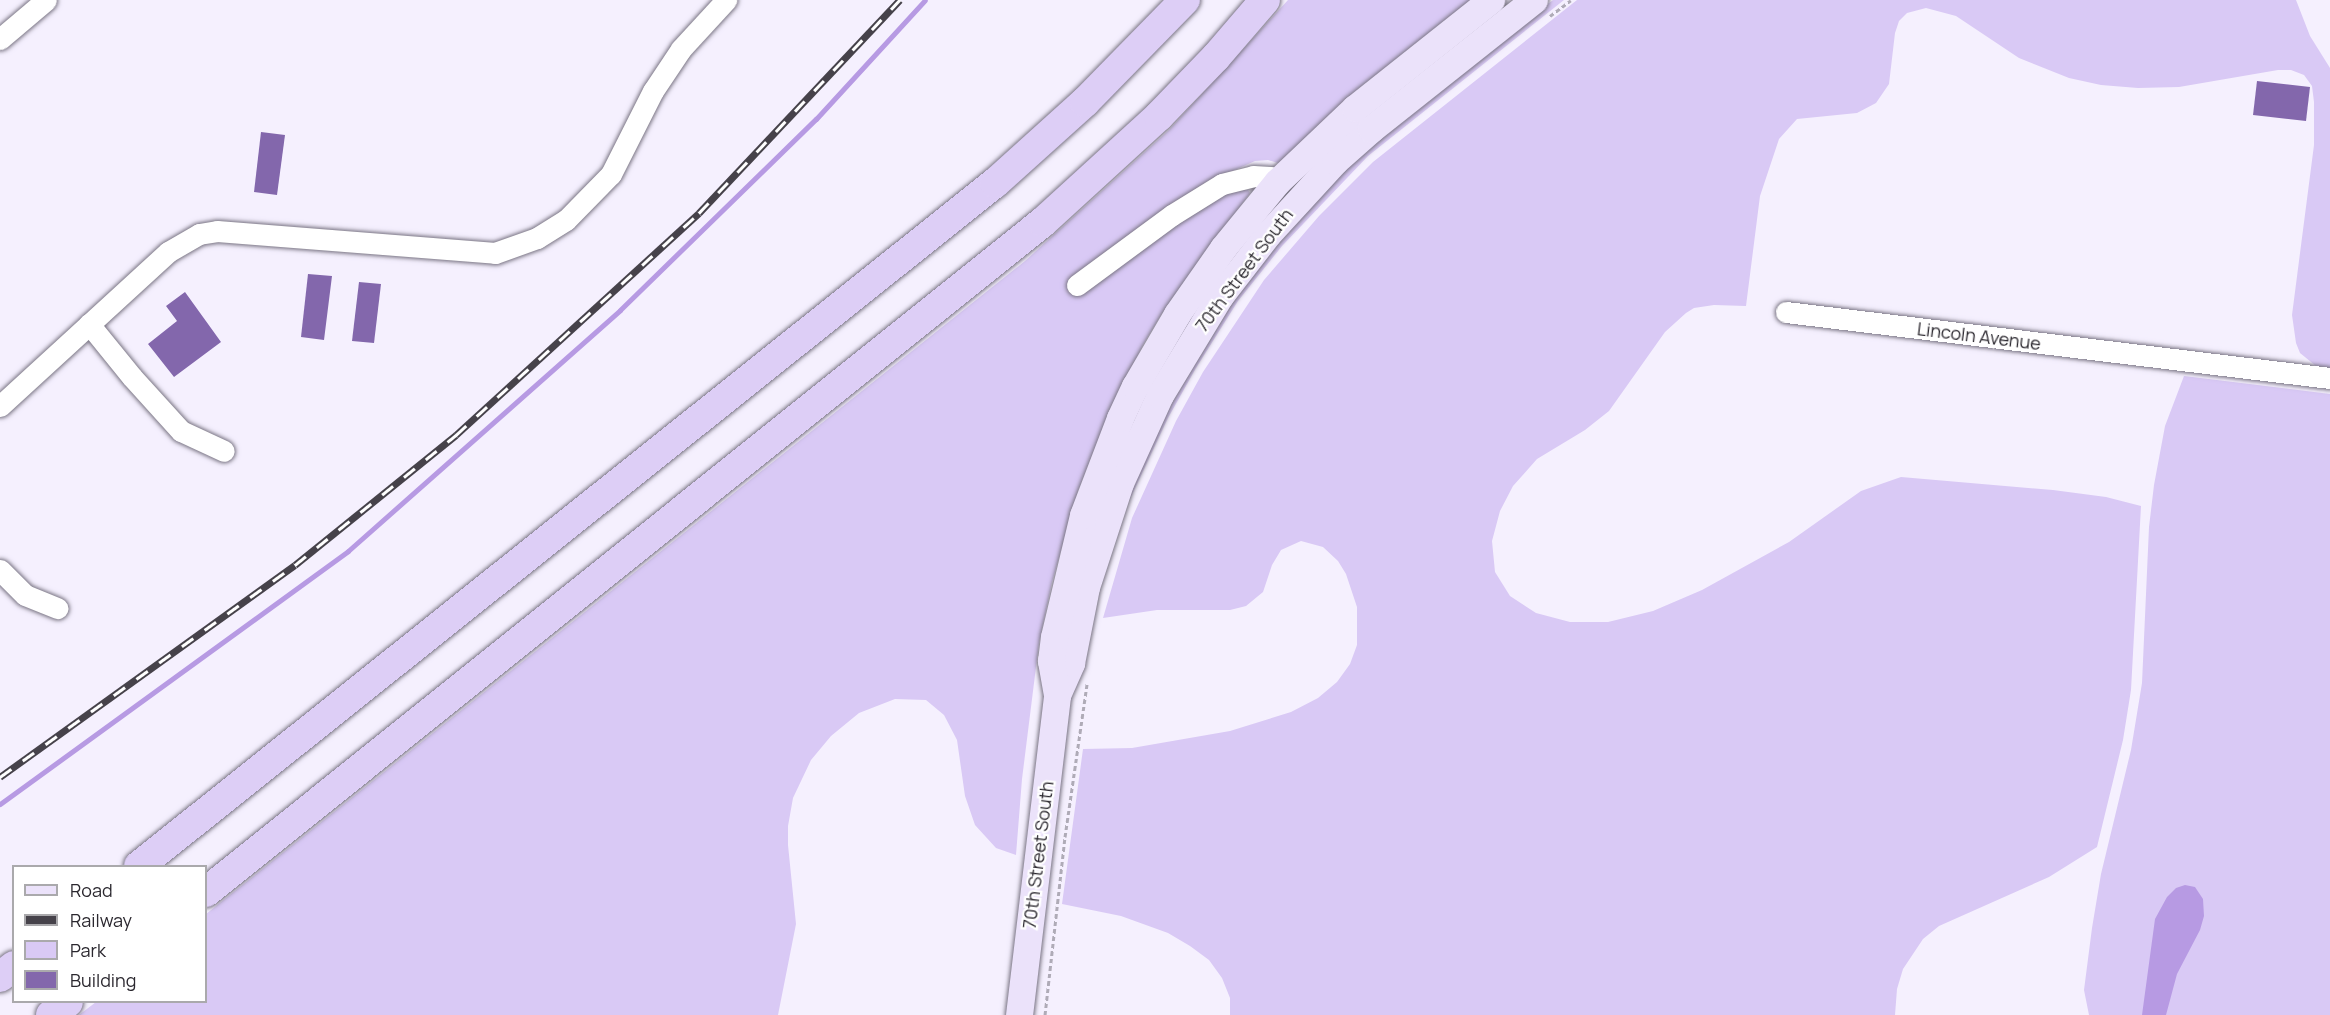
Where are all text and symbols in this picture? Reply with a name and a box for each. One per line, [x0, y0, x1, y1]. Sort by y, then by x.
street label: 70th Street South [1191, 204, 1297, 336]
street label: Lincoln Avenue [1916, 318, 2042, 354]
street label: 70th Street South [1018, 780, 1058, 930]
legend [12, 865, 207, 1003]
text: Road [70, 878, 113, 902]
text: Railway [70, 908, 132, 932]
text: Park [70, 938, 106, 962]
text: Building [70, 968, 136, 992]

